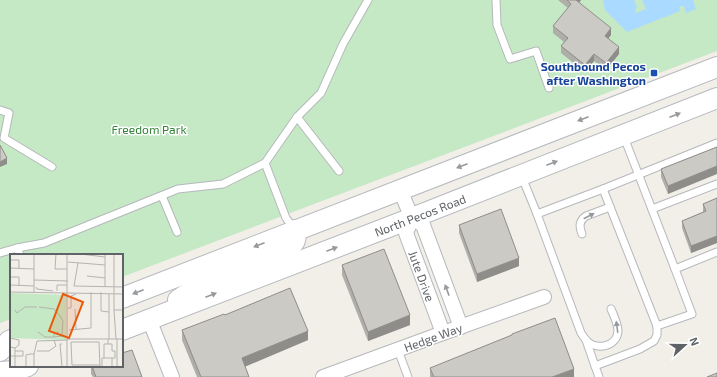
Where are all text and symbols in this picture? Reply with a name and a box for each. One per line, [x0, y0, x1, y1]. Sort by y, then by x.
place label: Southbound Pecos after Washington [541, 59, 646, 87]
marker: Southbound Pecos after Washington [649, 68, 659, 78]
one-way arrow [669, 111, 681, 117]
one-way arrow [577, 116, 589, 122]
park label: Freedom Park [111, 122, 187, 136]
one-way arrow [546, 159, 558, 165]
one-way arrow [455, 163, 467, 169]
street label: North Pecos Road [372, 191, 468, 239]
one-way arrow [583, 213, 595, 219]
one-way arrow [252, 242, 264, 248]
one-way arrow [327, 245, 339, 251]
street label: Jute Drive [406, 249, 438, 303]
inset map [10, 254, 123, 367]
one-way arrow [444, 284, 450, 296]
one-way arrow [131, 289, 143, 295]
one-way arrow [205, 292, 217, 298]
street label: Hedge Way [402, 320, 465, 354]
one-way arrow [613, 321, 620, 333]
north arrow [665, 325, 705, 365]
text: N [687, 335, 702, 347]

